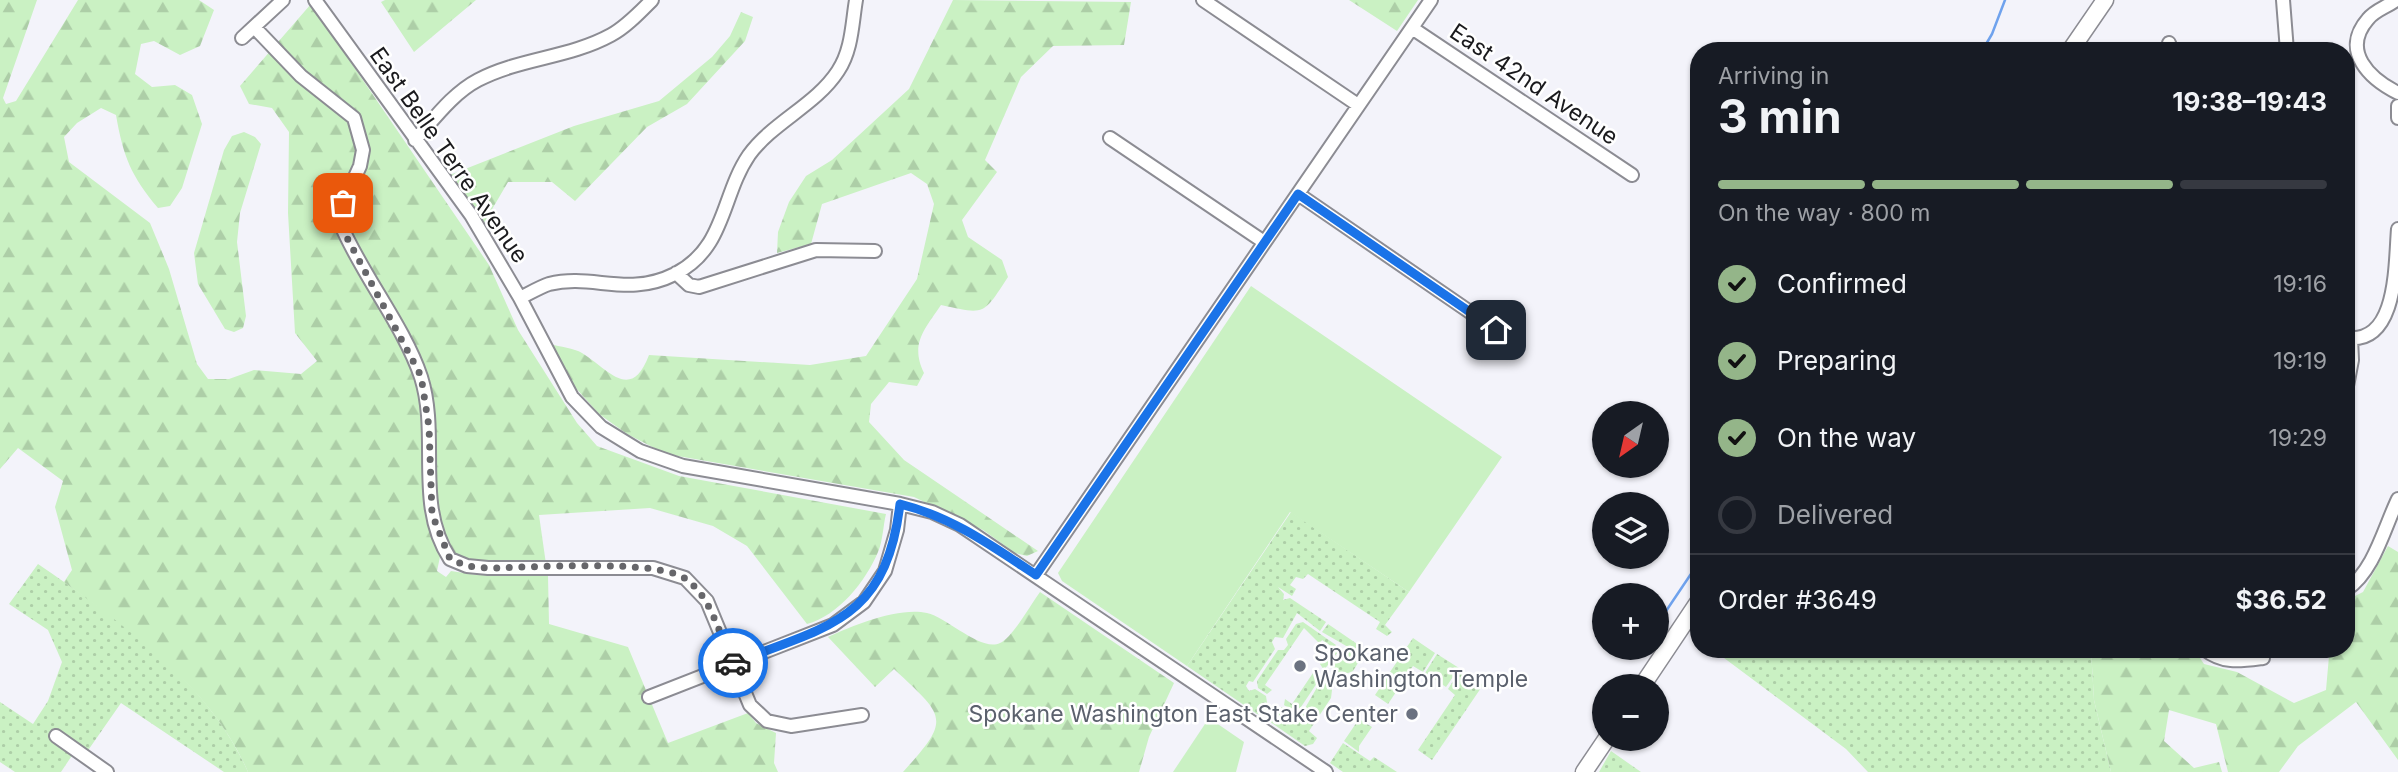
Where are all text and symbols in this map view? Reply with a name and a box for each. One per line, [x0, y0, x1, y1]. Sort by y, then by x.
street label: East 42nd Avenue [1445, 17, 1623, 151]
street label: East Belle Terre Avenue [364, 42, 534, 268]
text: Arriving in [1718, 62, 1829, 90]
text: 19:38–19:43 [2172, 86, 2327, 117]
text: 3 min [1718, 88, 1842, 144]
pin [313, 173, 373, 233]
icon: bag [324, 184, 362, 222]
text: On the way · 800 m [1718, 199, 1930, 227]
icon: check [1718, 265, 1756, 303]
text: Confirmed [1777, 268, 1907, 299]
text: 19:16 [2273, 270, 2327, 298]
pin [1466, 300, 1526, 360]
icon: home [1477, 311, 1515, 349]
icon: check [1718, 342, 1756, 380]
text: Preparing [1777, 345, 1897, 376]
text: 19:19 [2273, 347, 2327, 375]
north arrow [1592, 401, 1670, 478]
map controls [1592, 401, 1669, 751]
icon: check [1718, 419, 1756, 457]
text: On the way [1777, 422, 1916, 453]
text: 19:29 [2268, 424, 2327, 452]
button: layers [1592, 492, 1669, 569]
text: Delivered [1777, 499, 1893, 530]
button: + [1592, 583, 1669, 660]
text: Order #3649 [1718, 584, 1877, 615]
text: $36.52 [2236, 584, 2327, 615]
courier [698, 628, 768, 698]
place label: Spokane Washington Temple [1314, 639, 1528, 693]
icon: car [714, 644, 752, 682]
marker: Spokane Washington Temple [1292, 658, 1308, 674]
button: − [1592, 674, 1669, 751]
place label: Spokane Washington East Stake Center [968, 700, 1398, 728]
marker: Spokane Washington East Stake Center [1404, 706, 1420, 722]

